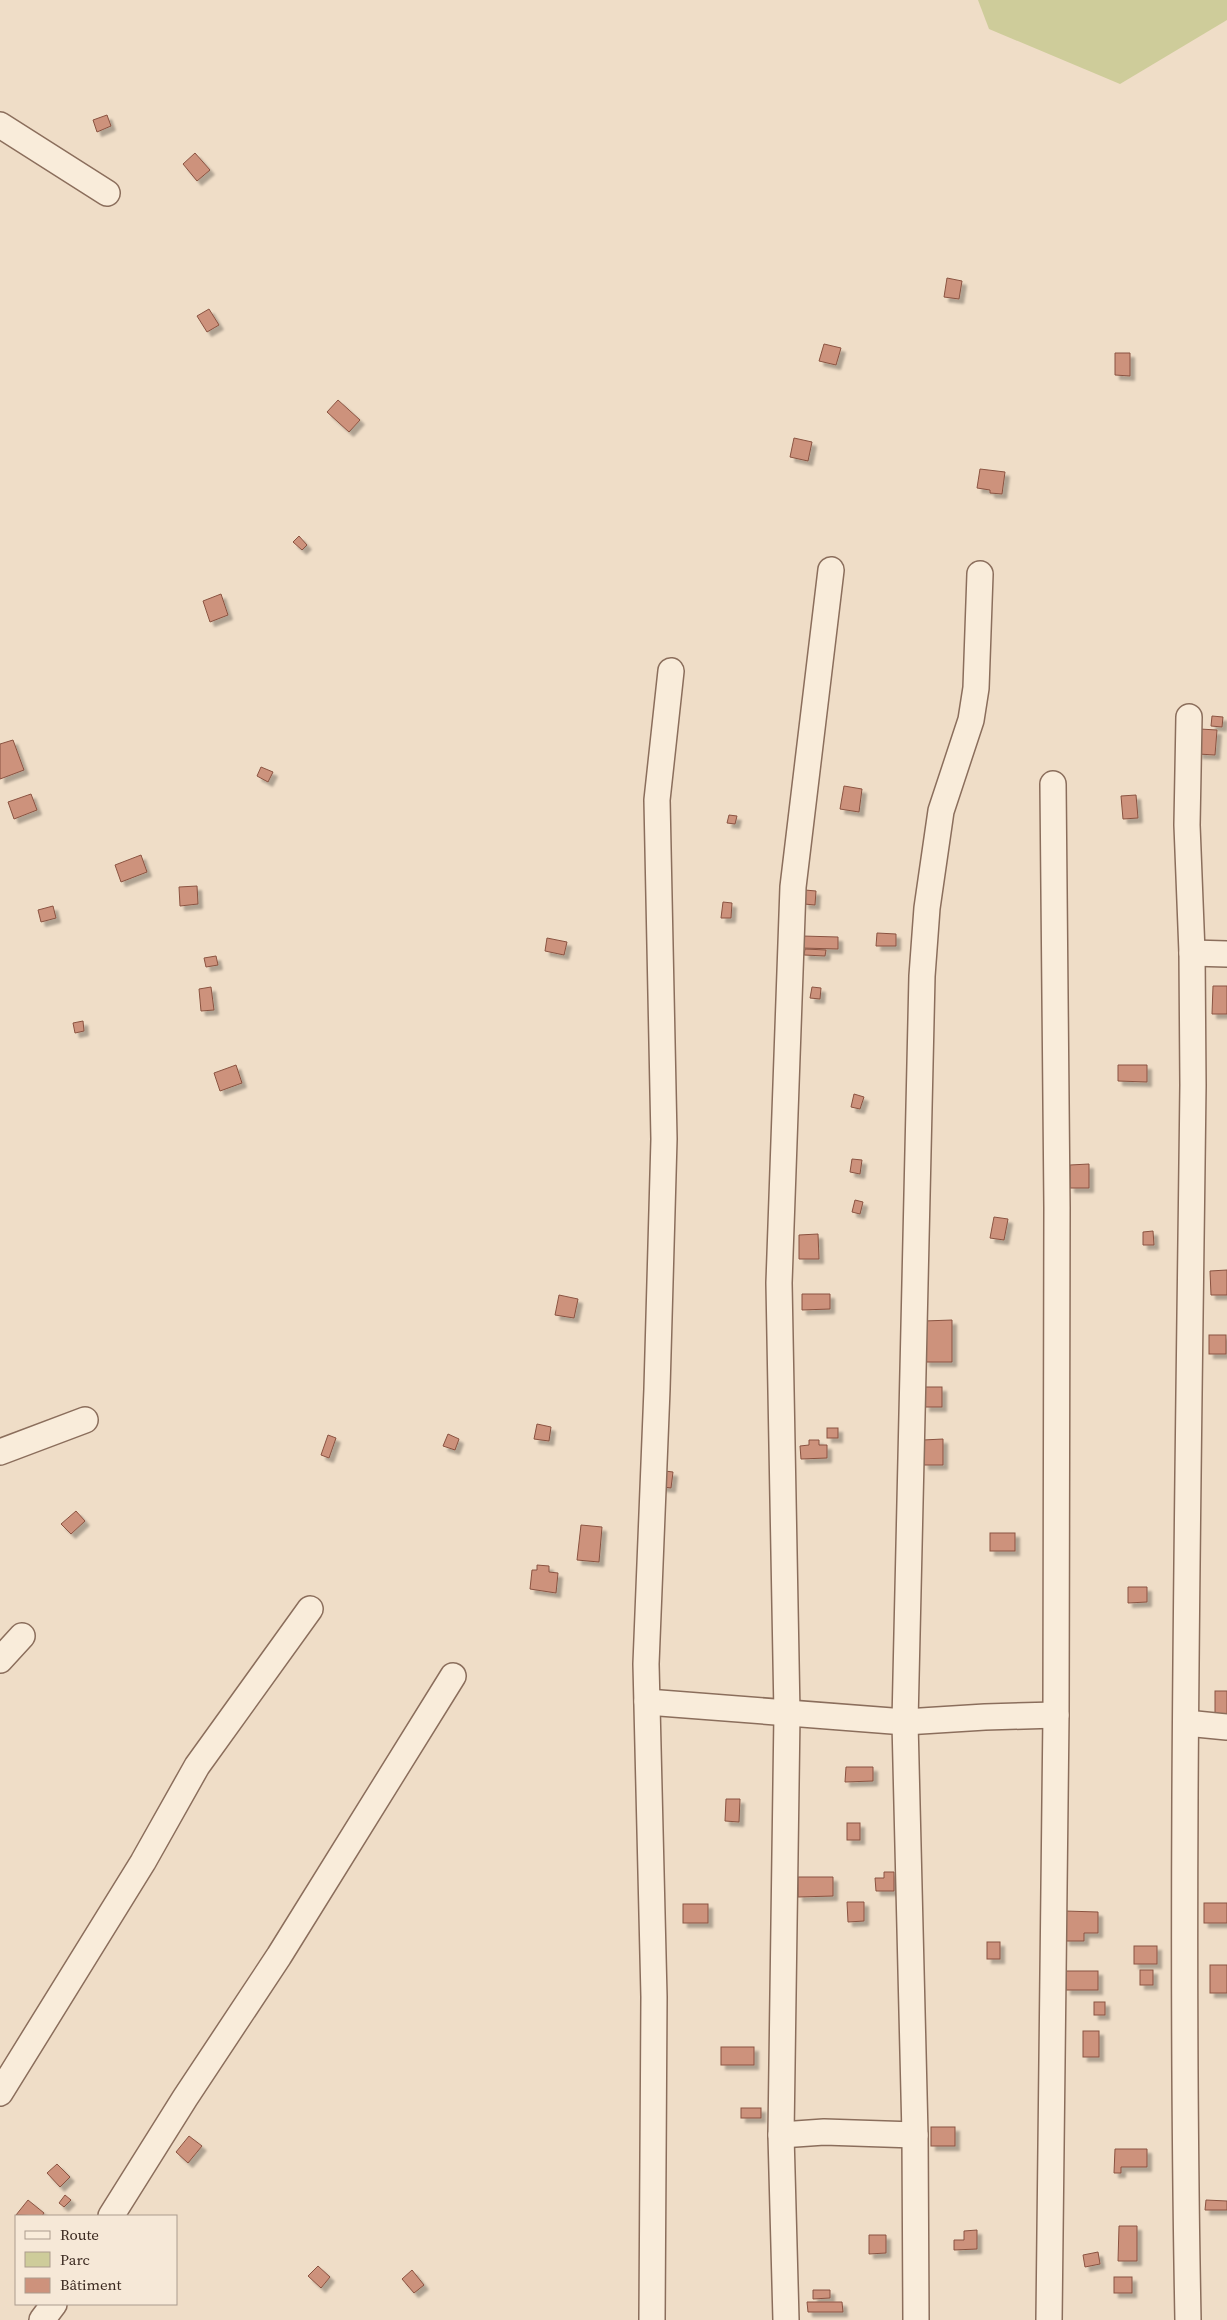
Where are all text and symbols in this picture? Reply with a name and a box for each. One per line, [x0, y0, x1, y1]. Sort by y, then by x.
legend [15, 2215, 178, 2305]
text: Route [60, 2224, 99, 2245]
text: Parc [60, 2249, 90, 2270]
text: Bâtiment [60, 2274, 122, 2295]

